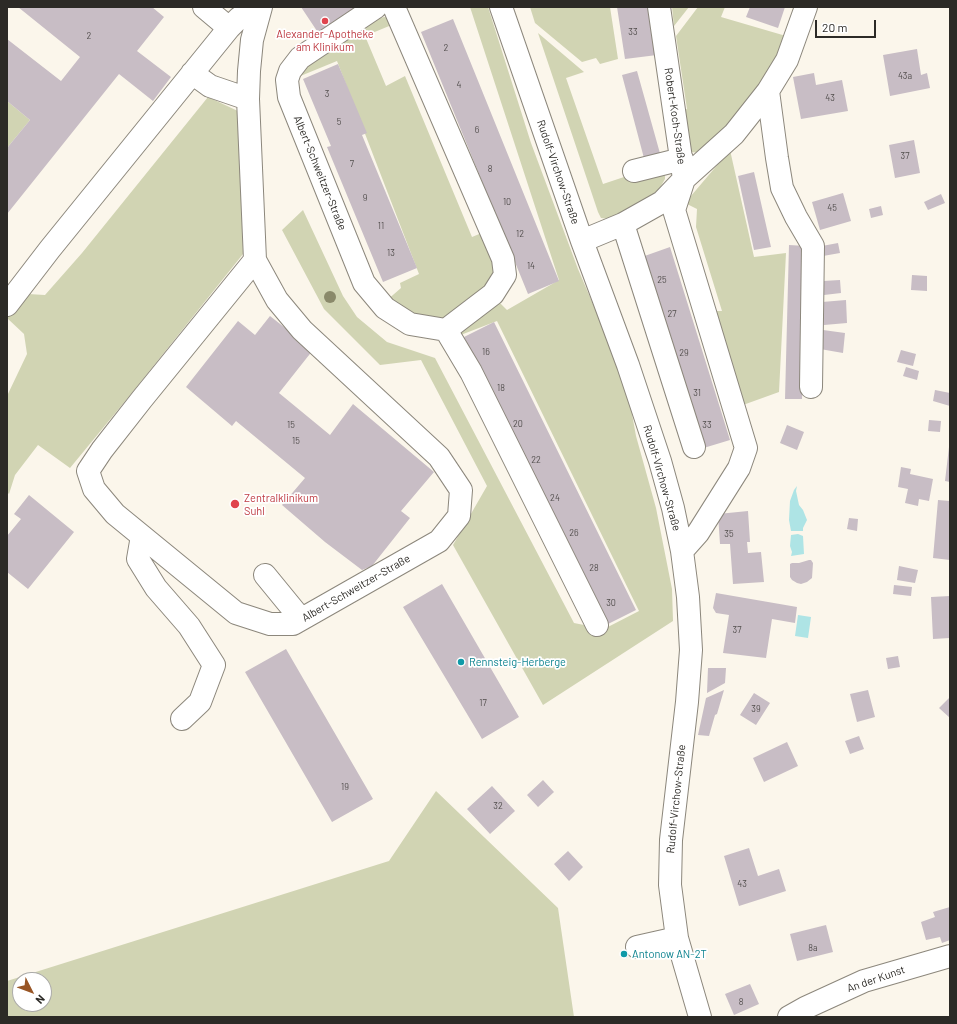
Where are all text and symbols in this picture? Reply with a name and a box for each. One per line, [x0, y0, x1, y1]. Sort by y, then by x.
scale bar [817, 12, 878, 38]
marker: Alexander-Apotheke am Klinikum [320, 16, 330, 26]
text: 20 m [822, 20, 848, 34]
place label: Alexander-Apotheke am Klinikum [276, 27, 374, 53]
house number: 33 [628, 27, 638, 37]
house number: 2 [87, 31, 91, 41]
house number: 2 [444, 43, 448, 53]
street label: Robert-Koch-Straße [662, 67, 688, 165]
house number: 43a [898, 71, 912, 81]
house number: 4 [457, 80, 461, 90]
house number: 3 [325, 89, 329, 99]
house number: 43 [825, 93, 835, 103]
street label: Albert-Schweitzer-Straße [291, 114, 349, 232]
house number: 5 [337, 117, 341, 127]
street label: Rudolf-Virchow-Straße [534, 118, 582, 226]
house number: 6 [475, 125, 479, 135]
house number: 37 [901, 151, 909, 161]
house number: 7 [350, 159, 354, 169]
house number: 8 [488, 164, 492, 174]
house number: 9 [363, 193, 367, 203]
house number: 10 [503, 197, 511, 207]
house number: 45 [827, 203, 837, 213]
house number: 11 [378, 221, 384, 231]
house number: 12 [516, 229, 524, 239]
house number: 13 [387, 248, 395, 258]
house number: 14 [527, 261, 535, 271]
house number: 25 [657, 275, 667, 285]
house number: 27 [667, 309, 677, 319]
house number: 16 [482, 347, 490, 357]
house number: 29 [679, 348, 689, 358]
house number: 18 [497, 383, 505, 393]
house number: 31 [693, 388, 701, 398]
house number: 20 [513, 419, 523, 429]
house number: 15 [287, 420, 295, 430]
house number: 33 [702, 420, 712, 430]
street label: Rudolf-Virchow-Straße [641, 424, 683, 532]
house number: 15 [292, 436, 300, 446]
house number: 22 [531, 455, 541, 465]
place label: Zentralklinikum Suhl [244, 491, 318, 517]
house number: 24 [550, 493, 560, 503]
marker: Zentralklinikum Suhl [229, 498, 241, 510]
house number: 26 [569, 528, 579, 538]
house number: 35 [724, 529, 734, 539]
street label: Albert-Schweitzer-Straße [300, 552, 412, 624]
house number: 28 [589, 563, 599, 573]
house number: 30 [606, 598, 616, 608]
house number: 37 [733, 625, 741, 635]
place label: Rennsteig-Herberge [469, 655, 566, 669]
marker: Rennsteig-Herberge [456, 657, 466, 667]
house number: 17 [479, 698, 487, 708]
house number: 39 [751, 704, 761, 714]
street label: Rudolf-Virchow-Straße [664, 744, 688, 854]
house number: 19 [341, 782, 349, 792]
house number: 32 [493, 801, 503, 811]
house number: 43 [737, 879, 747, 889]
house number: 8a [808, 943, 818, 953]
place label: Antonow AN-2T [632, 947, 707, 961]
marker: Antonow AN-2T [619, 949, 629, 959]
street label: An der Kunst [845, 963, 907, 995]
north arrow [12, 972, 52, 1012]
text: N [33, 993, 48, 1007]
house number: 8 [739, 997, 743, 1007]

